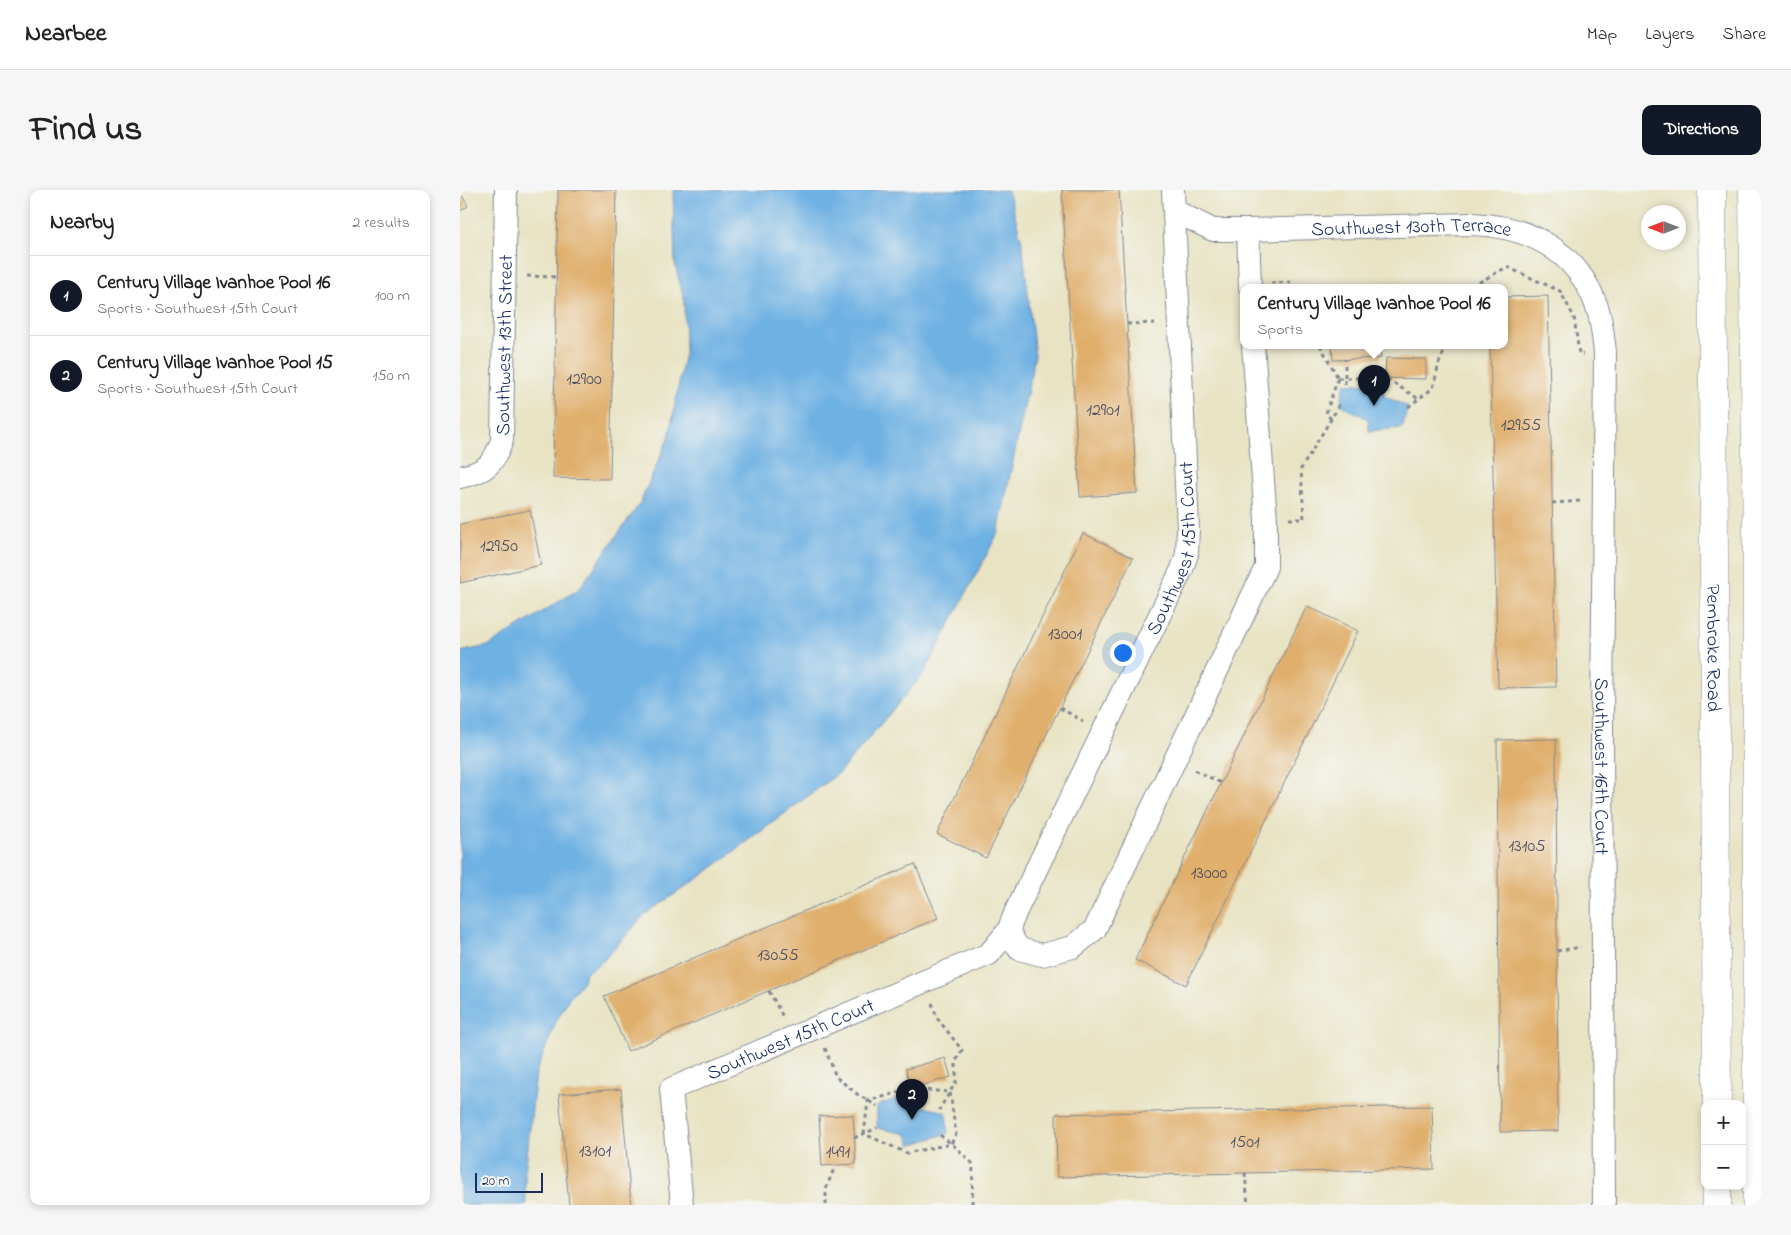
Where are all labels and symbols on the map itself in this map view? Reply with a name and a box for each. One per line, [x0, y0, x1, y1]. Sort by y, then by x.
north arrow [1641, 205, 1686, 250]
street label: Southwest 130th Terrace [1311, 212, 1514, 246]
street label: Southwest 13th Street [490, 254, 522, 436]
pin: 1 [1358, 365, 1390, 406]
house number: 12900 [566, 367, 602, 393]
house number: 12901 [1086, 398, 1120, 424]
house number: 12955 [1501, 413, 1541, 439]
street label: Southwest 15th Court [1140, 461, 1205, 641]
house number: 12950 [480, 534, 518, 560]
street label: Pembroke Road [1697, 584, 1727, 712]
house number: 13001 [1048, 622, 1082, 648]
your location [1110, 640, 1136, 666]
street label: Southwest 16th Court [1585, 678, 1615, 855]
house number: 13105 [1509, 834, 1545, 860]
house number: 13000 [1191, 861, 1227, 887]
house number: 13055 [757, 943, 799, 969]
street label: Southwest 15th Court [703, 992, 880, 1089]
pin: 2 [896, 1079, 928, 1120]
house number: 1501 [1230, 1130, 1260, 1156]
house number: 13101 [579, 1139, 611, 1165]
house number: 1491 [826, 1140, 850, 1166]
scale bar [475, 1170, 542, 1193]

